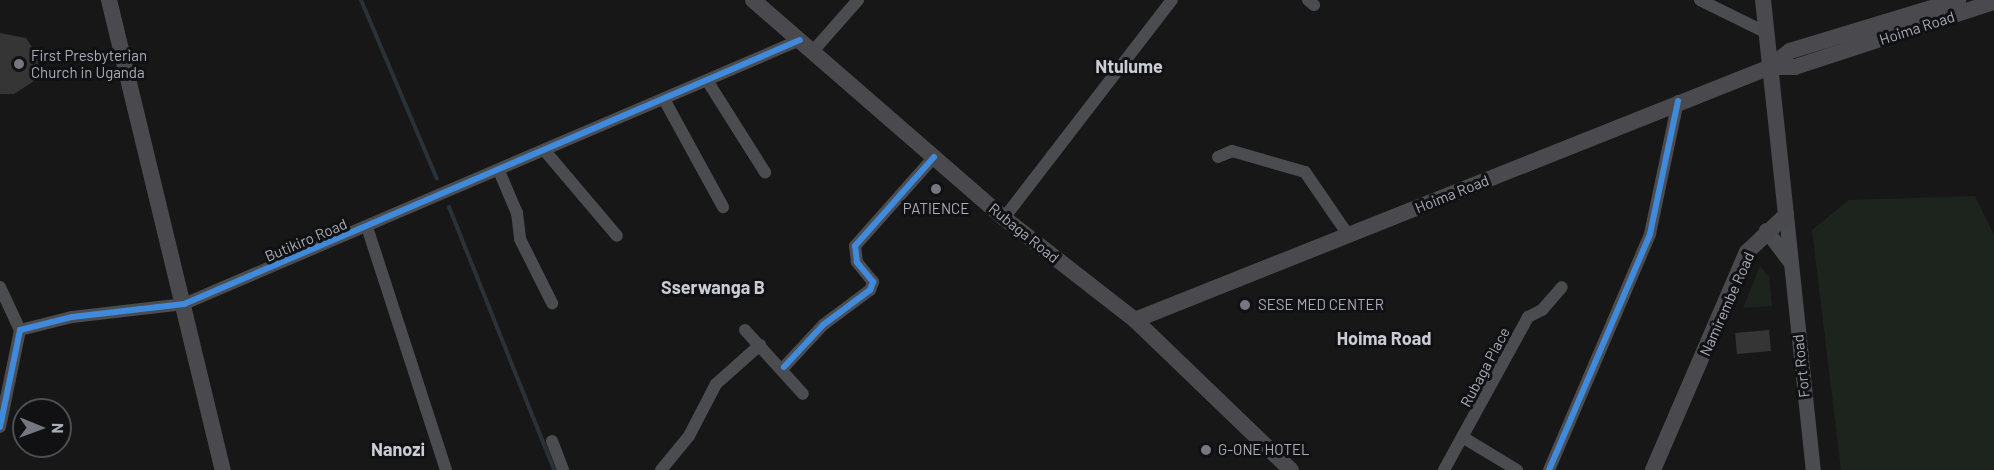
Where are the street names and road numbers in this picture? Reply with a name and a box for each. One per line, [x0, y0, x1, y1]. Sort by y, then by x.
street label: Hoima Road [1877, 7, 1957, 49]
street label: Hoima Road [1412, 171, 1492, 217]
street label: Rubaga Road [985, 199, 1063, 267]
street label: Butikiro Road [262, 215, 350, 265]
street label: Namirembe Road [1696, 249, 1758, 359]
street label: Rubaga Place [1457, 324, 1513, 410]
street label: Fort Road [1789, 334, 1813, 398]

